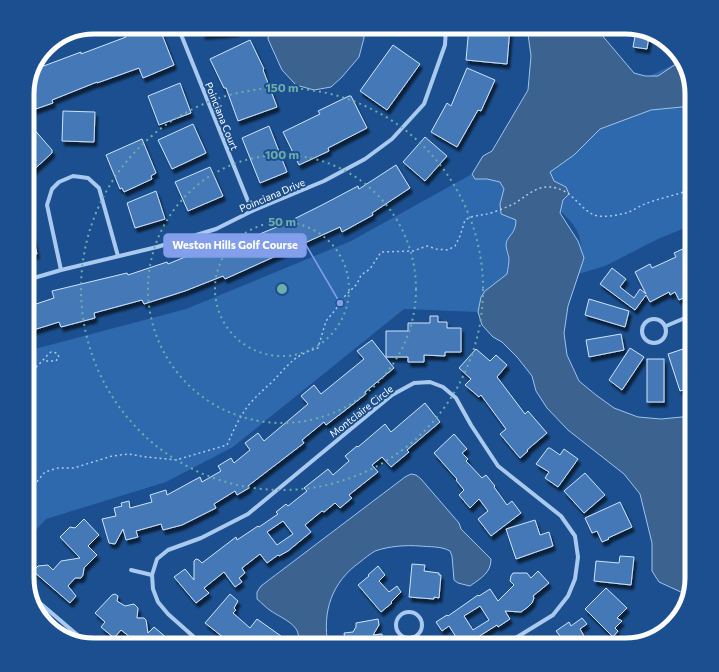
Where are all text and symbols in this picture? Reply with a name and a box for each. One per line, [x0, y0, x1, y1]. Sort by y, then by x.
street label: Poinciana Court [203, 80, 241, 152]
text: 150 m [265, 80, 299, 94]
text: 100 m [265, 147, 299, 161]
street label: Poinciana Drive [237, 176, 307, 214]
text: 50 m [268, 214, 296, 228]
callout: Weston Hills Golf Course [164, 234, 306, 257]
text: Weston Hills Golf Course [172, 238, 298, 251]
centre of rings [275, 282, 289, 296]
street label: Montclaire Circle [327, 382, 395, 440]

